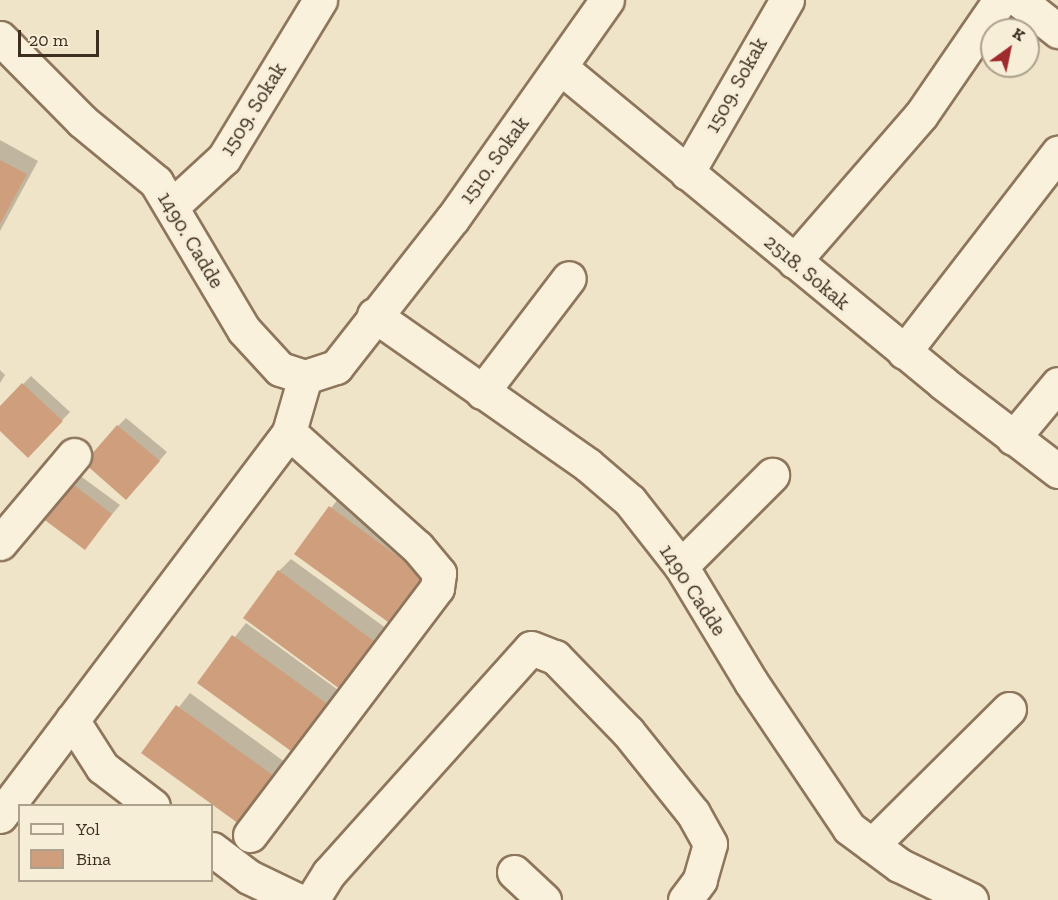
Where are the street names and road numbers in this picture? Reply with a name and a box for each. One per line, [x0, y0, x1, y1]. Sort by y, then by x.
street label: 1509. Sokak [699, 33, 773, 137]
street label: 1509. Sokak [214, 58, 292, 160]
street label: 1510. Sokak [454, 111, 534, 209]
street label: 1490. Cadde [152, 187, 230, 293]
street label: 2518. Sokak [759, 229, 855, 315]
street label: 1490 Cadde [654, 540, 732, 640]

